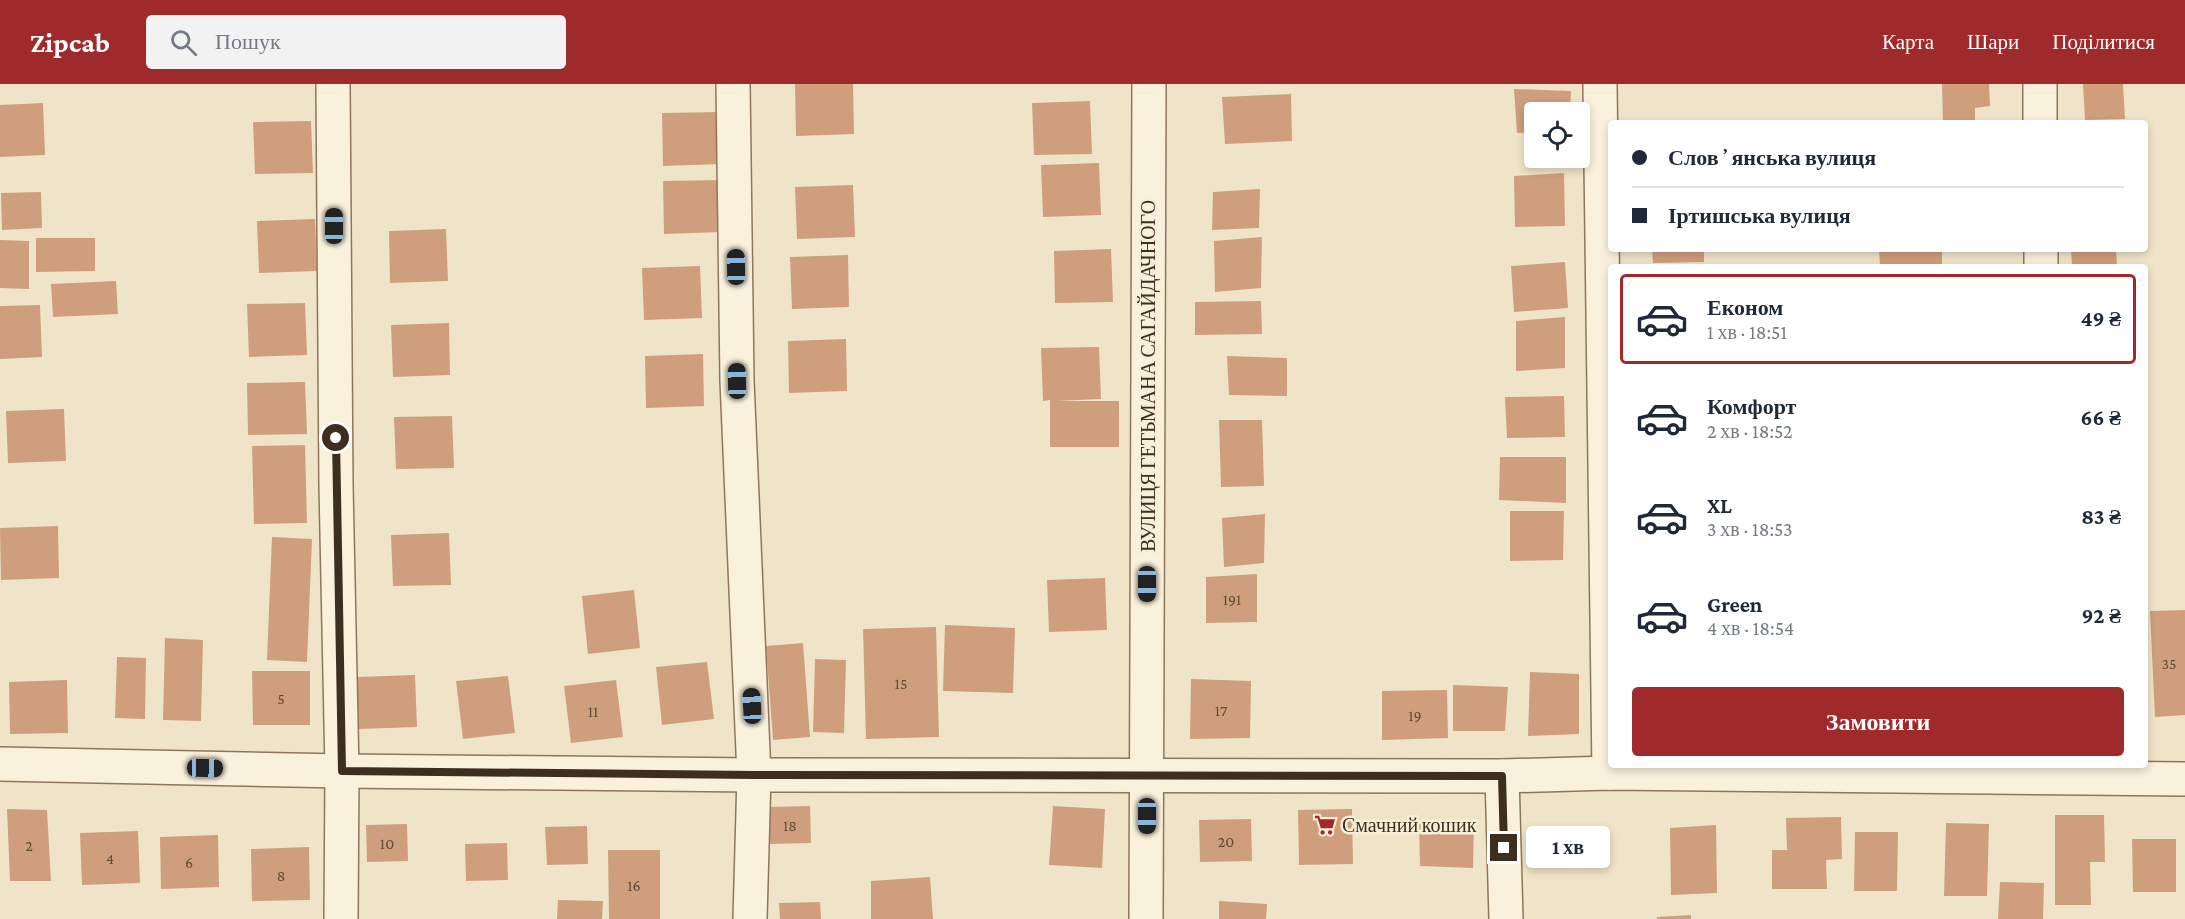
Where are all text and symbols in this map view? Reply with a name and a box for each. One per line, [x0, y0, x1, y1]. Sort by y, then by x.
search box [146, 15, 566, 69]
icon: search [167, 26, 200, 59]
text: Zipcab [30, 27, 110, 58]
text: Пошук [215, 29, 281, 54]
text: Карта [1882, 30, 1934, 54]
text: Шари [1967, 30, 2019, 54]
text: Поділитися [2052, 30, 2155, 54]
map controls [1524, 102, 1590, 168]
button: locate [1524, 102, 1590, 168]
text: Словʼянська вулиця [1668, 145, 1876, 170]
street label: ВУЛИЦЯ ГЕТЬМАНА САГАЙДАЧНОГО [1137, 200, 1160, 552]
text: Іртишська вулиця [1668, 203, 1851, 228]
car [325, 208, 343, 244]
car [727, 249, 745, 285]
icon: car [1635, 292, 1689, 346]
text: Економ [1707, 295, 1783, 320]
text: 49 ₴ [2081, 306, 2121, 331]
text: 1 хв · 18:51 [1707, 321, 1787, 343]
car [728, 363, 746, 399]
icon: car [1635, 391, 1689, 445]
text: Комфорт [1707, 394, 1796, 419]
text: 66 ₴ [2081, 405, 2121, 430]
text: 2 хв · 18:52 [1707, 420, 1792, 442]
route start [322, 424, 349, 451]
icon: car [1635, 490, 1689, 544]
text: XL [1707, 493, 1732, 518]
text: 83 ₴ [2081, 504, 2121, 529]
text: 3 хв · 18:53 [1707, 518, 1793, 540]
car [1138, 566, 1156, 602]
icon: car [1635, 589, 1689, 643]
house number: 191 [1223, 591, 1241, 608]
text: Green [1707, 592, 1763, 617]
text: 92 ₴ [2082, 603, 2121, 628]
text: 4 хв · 18:54 [1707, 617, 1794, 639]
house number: 35 [2161, 655, 2177, 672]
house number: 15 [895, 675, 907, 692]
button: Замовити [1632, 687, 2124, 756]
car [742, 688, 762, 724]
house number: 5 [277, 690, 285, 707]
house number: 17 [1215, 702, 1228, 719]
house number: 11 [588, 703, 598, 720]
house number: 19 [1408, 707, 1422, 724]
car [187, 759, 223, 777]
car [1138, 798, 1156, 834]
supermarket icon: Смачний кошик [1313, 813, 1337, 837]
place label: Смачний кошик [1342, 814, 1477, 836]
house number: 18 [783, 817, 797, 834]
callout: 1 хв [1525, 827, 1609, 869]
house number: 20 [1218, 833, 1234, 850]
route end [1490, 834, 1517, 861]
house number: 10 [380, 835, 394, 852]
text: 1 хв [1552, 836, 1584, 858]
house number: 2 [25, 837, 33, 854]
house number: 4 [106, 850, 114, 867]
house number: 6 [185, 854, 193, 871]
house number: 8 [277, 867, 285, 884]
house number: 16 [627, 877, 641, 894]

